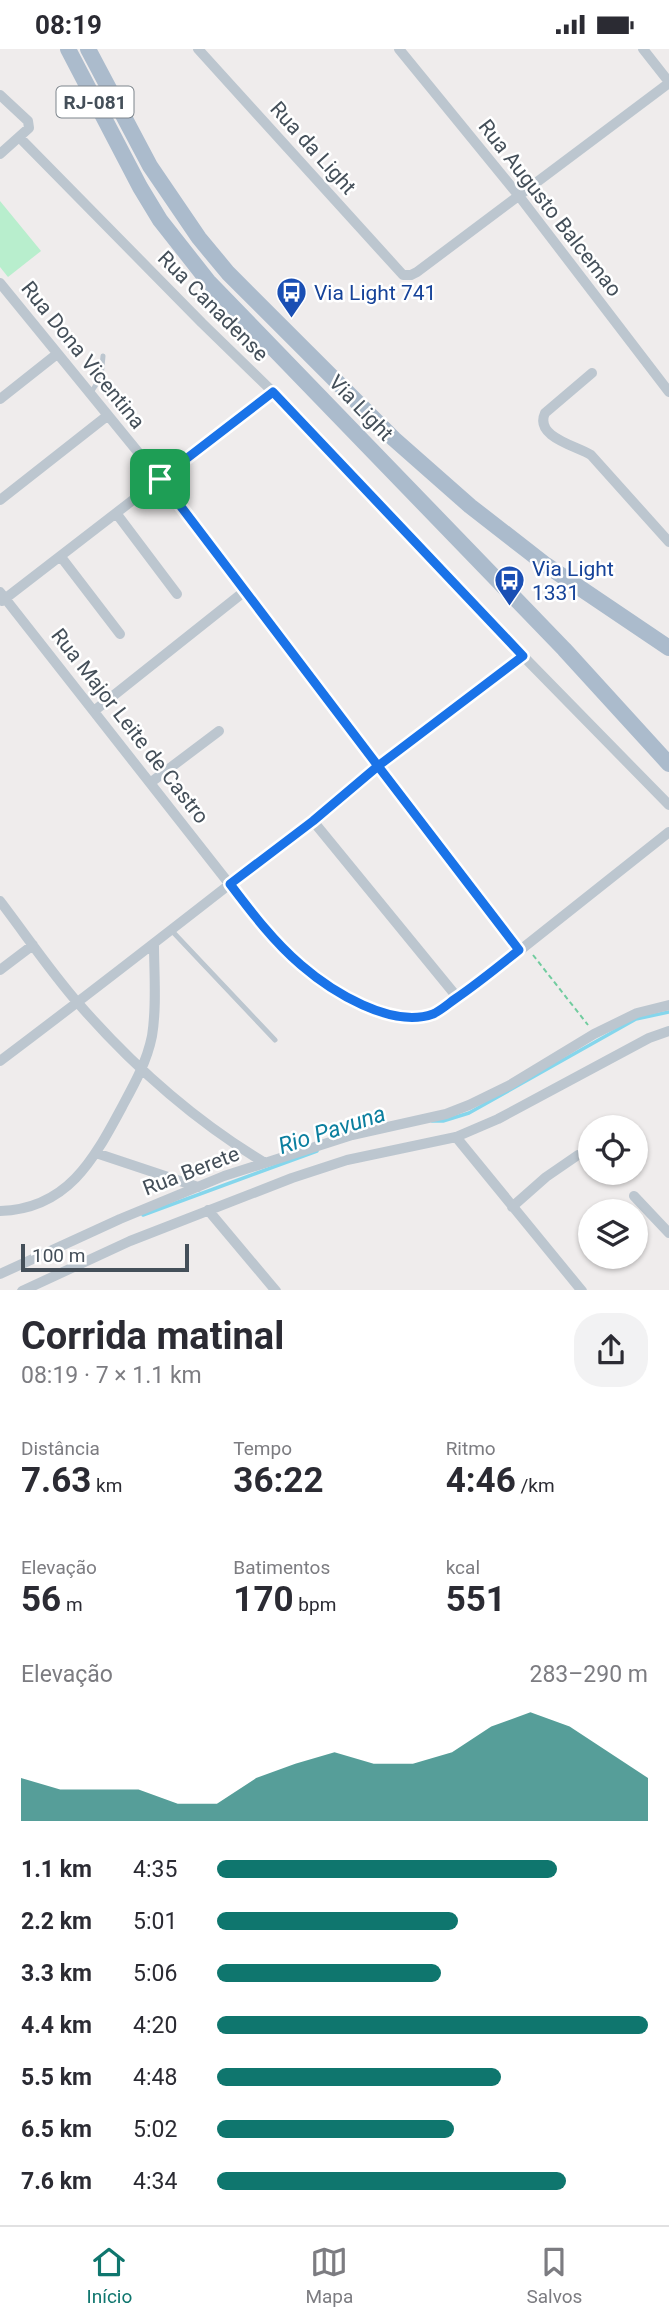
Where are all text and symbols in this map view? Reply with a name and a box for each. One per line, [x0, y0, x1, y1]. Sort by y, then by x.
text: 08:19 [35, 10, 102, 40]
road number: RJ-081 [56, 87, 134, 117]
street label: Rua da Light [265, 97, 361, 199]
street label: Rua Augusto Balcemao [473, 115, 627, 301]
street label: Rua Canadense [153, 246, 273, 366]
bus stop icon: Via Light 741 [274, 276, 308, 320]
street label: Rua Dona Vicentina [16, 277, 150, 433]
place label: Via Light 741 [314, 281, 436, 305]
street label: Via Light [324, 370, 398, 446]
pin [130, 449, 190, 509]
icon: arrive [141, 460, 179, 498]
place label: Via Light 1331 [532, 557, 614, 605]
bus stop icon: Via Light 1331 [492, 564, 526, 608]
street label: Rua Major Leite de Castro [46, 624, 214, 828]
water label: Rio Pavuna [275, 1100, 389, 1160]
map controls [578, 1115, 648, 1269]
button: locate [578, 1115, 648, 1185]
street label: Rua Berete [139, 1142, 243, 1200]
button: layers [578, 1199, 648, 1269]
scale bar [21, 1241, 189, 1273]
text: 100 m [32, 1244, 85, 1267]
button: share [574, 1313, 648, 1387]
text: Corrida matinal [21, 1314, 284, 1358]
text: 08:19 · 7 × 1.1 km [21, 1362, 202, 1389]
text: Distância [21, 1437, 100, 1460]
text: Tempo [233, 1437, 292, 1460]
text: Ritmo [446, 1437, 496, 1460]
text: 7.63 [21, 1460, 91, 1501]
text: 36:22 [233, 1460, 324, 1501]
text: 4:46 [446, 1460, 516, 1501]
text: km [91, 1474, 122, 1497]
text: /km [516, 1474, 555, 1497]
text: Elevação [21, 1556, 97, 1579]
text: Batimentos [233, 1556, 330, 1579]
text: kcal [446, 1556, 480, 1579]
text: 56 [21, 1579, 61, 1620]
text: 170 [233, 1579, 294, 1620]
text: 551 [446, 1579, 506, 1620]
text: m [61, 1593, 83, 1616]
text: bpm [294, 1593, 336, 1616]
text: Elevação [21, 1661, 113, 1688]
text: 283–290 m [529, 1661, 648, 1688]
text: 1.1 km [21, 1856, 92, 1883]
text: 4:35 [133, 1856, 177, 1883]
text: 2.2 km [21, 1908, 92, 1935]
text: 5:01 [133, 1908, 177, 1935]
text: 3.3 km [21, 1960, 92, 1987]
text: 5:06 [133, 1960, 177, 1987]
text: 4.4 km [21, 2012, 92, 2039]
text: 4:20 [133, 2012, 177, 2039]
text: 5.5 km [21, 2064, 92, 2091]
text: 4:48 [133, 2064, 177, 2091]
text: 6.5 km [21, 2116, 92, 2143]
text: 5:02 [133, 2116, 177, 2143]
text: 7.6 km [21, 2168, 92, 2195]
text: 4:34 [133, 2168, 177, 2195]
tab: Início [87, 2243, 132, 2308]
tab: Mapa [305, 2243, 353, 2308]
tab: Salvos [526, 2243, 582, 2308]

